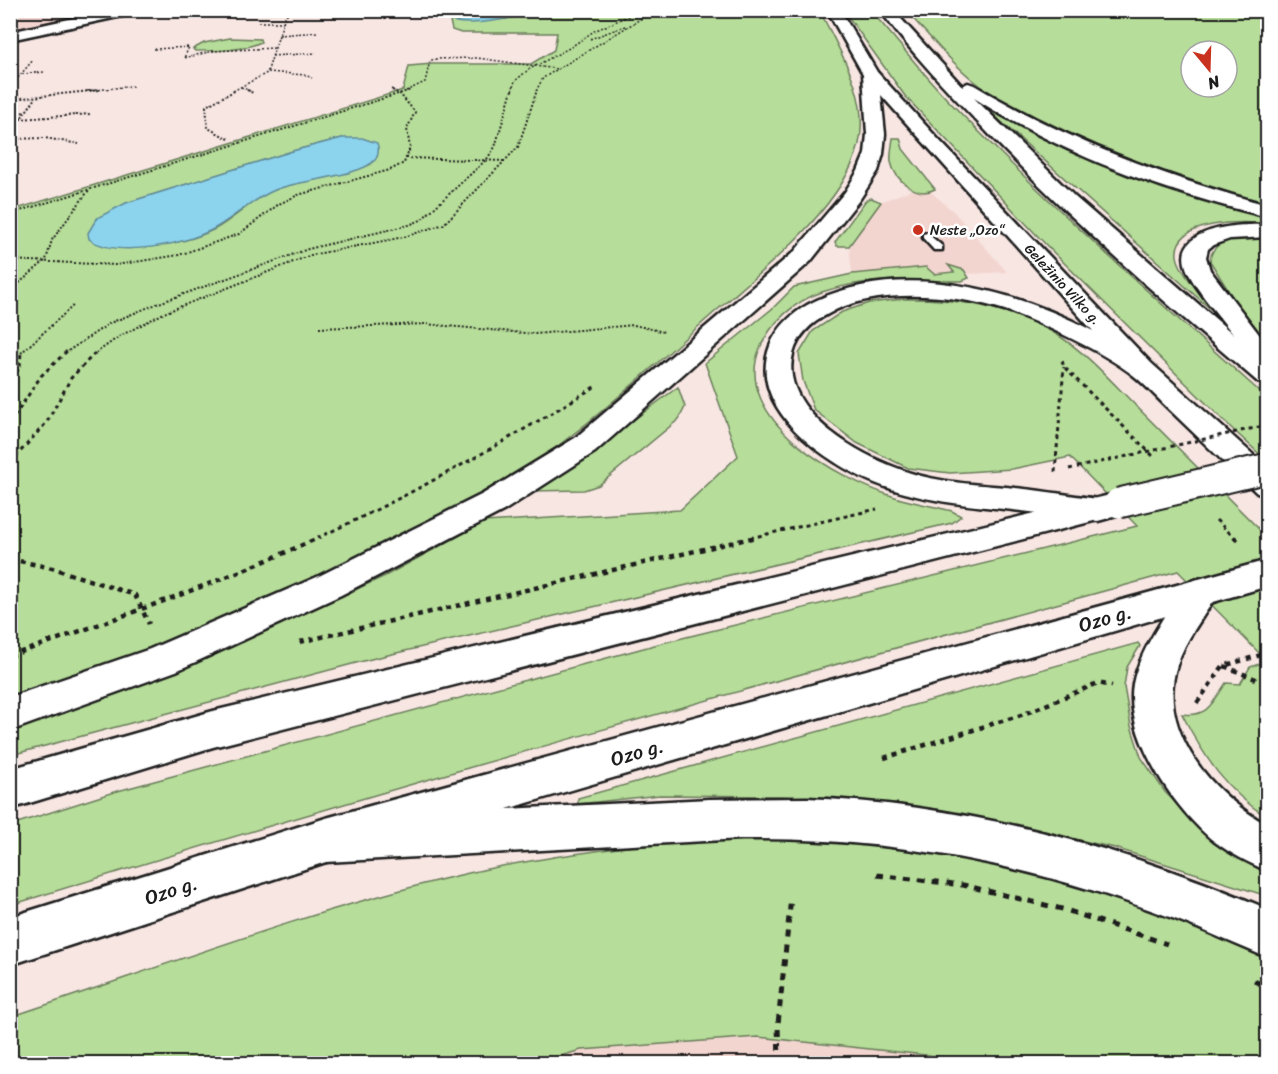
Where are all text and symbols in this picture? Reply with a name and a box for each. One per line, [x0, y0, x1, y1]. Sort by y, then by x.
north arrow [1179, 39, 1239, 99]
text: N [1203, 67, 1225, 99]
place label: Neste „Ozo“ [930, 218, 1005, 243]
marker: Neste „Ozo“ [911, 223, 925, 237]
street label: Geležinio Vilko g. [1018, 238, 1107, 331]
street label: Ozo g. [1074, 594, 1136, 643]
street label: Ozo g. [606, 728, 668, 777]
street label: Ozo g. [140, 865, 202, 915]

